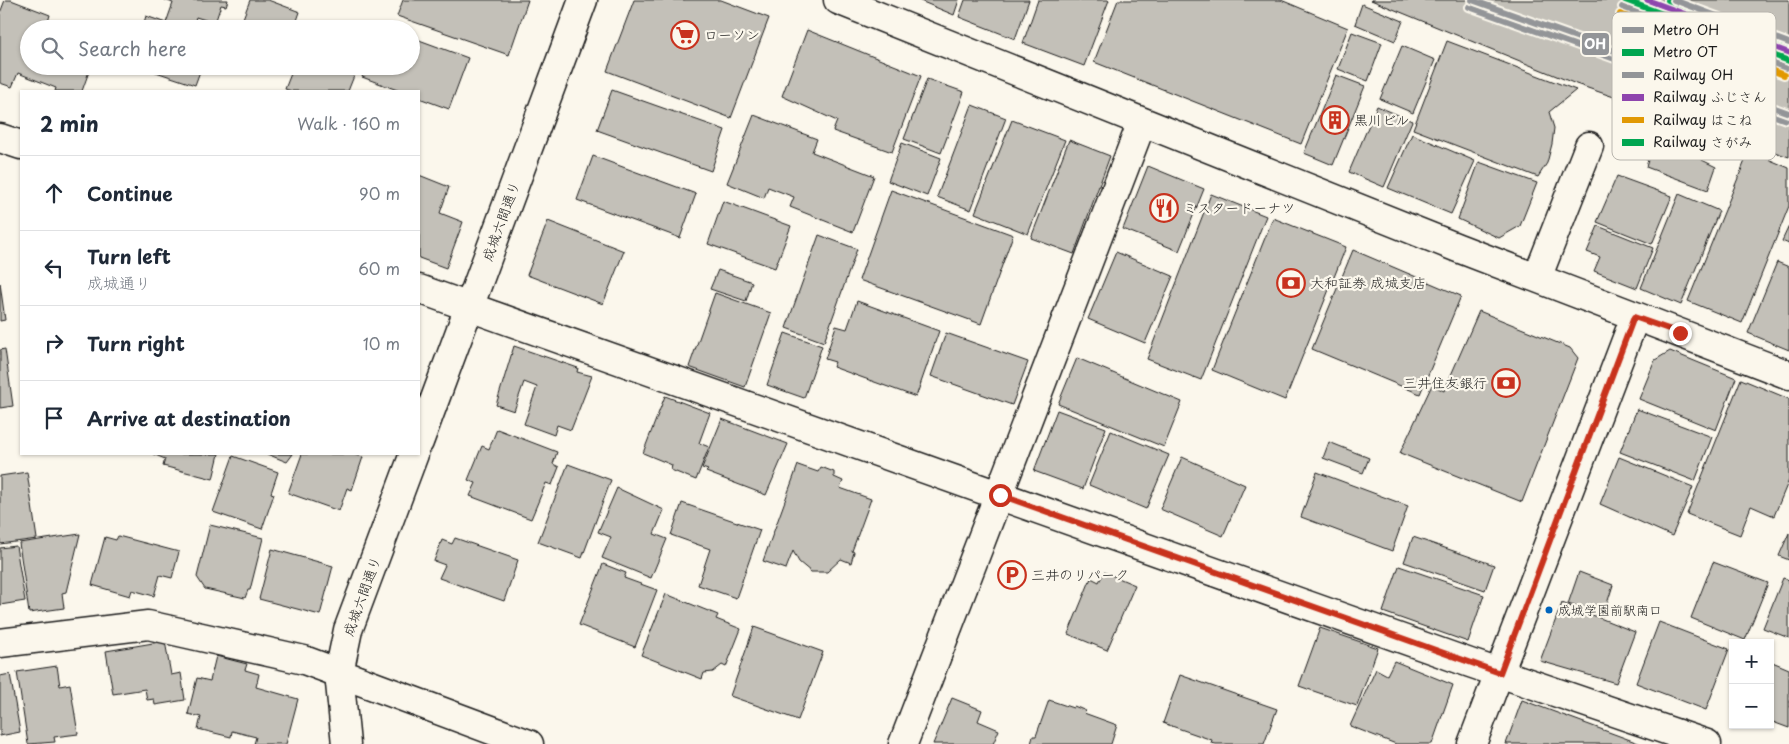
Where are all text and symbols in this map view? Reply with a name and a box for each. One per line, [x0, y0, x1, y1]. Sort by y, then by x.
legend [1612, 12, 1776, 160]
text: Metro OH [1653, 19, 1719, 40]
search box [20, 20, 420, 75]
supermarket icon: ローソン [670, 20, 700, 50]
place label: ローソン [704, 24, 760, 45]
line badge: OH [1581, 32, 1610, 56]
text: OH [1584, 33, 1606, 54]
icon: search [38, 34, 66, 62]
text: Search here [78, 34, 187, 62]
text: Metro OT [1653, 41, 1718, 62]
text: Railway OH [1653, 64, 1733, 85]
text: Railway ふじさん [1653, 86, 1767, 107]
building icon: 黒川ビル [1320, 105, 1350, 135]
text: 2 min [40, 107, 99, 139]
place label: 黒川ビル [1354, 109, 1410, 130]
text: Railway はこね [1653, 109, 1753, 130]
text: Walk · 160 m [297, 111, 400, 135]
text: Railway さがみ [1653, 131, 1753, 152]
street label: 成城六間通り [476, 178, 525, 264]
icon: ahead [40, 179, 68, 207]
text: Continue [87, 179, 173, 207]
text: 90 m [359, 181, 400, 205]
restaurant icon: ミスタードーナツ [1149, 193, 1179, 223]
place label: ミスタードーナツ [1183, 197, 1295, 218]
text: Turn left [87, 242, 171, 270]
icon: left [40, 254, 68, 282]
text: 60 m [358, 256, 400, 280]
bank icon: 大和証券 成城支店 [1276, 268, 1306, 298]
text: 成城通り [87, 270, 151, 294]
place label: 大和証券 成城支店 [1310, 272, 1427, 293]
route end [1669, 322, 1692, 345]
icon: right [40, 329, 68, 357]
text: Turn right [87, 329, 185, 357]
text: 10 m [363, 331, 400, 355]
bank icon: 三井住友銀行 [1491, 368, 1521, 398]
place label: 三井住友銀行 [1403, 372, 1487, 393]
icon: arrive [40, 404, 68, 432]
text: Arrive at destination [87, 404, 291, 432]
route start [989, 484, 1012, 507]
street label: 成城六間通り [337, 553, 386, 639]
parking icon: 三井のリパーク [997, 560, 1027, 590]
place label: 三井のリパーク [1031, 564, 1129, 585]
place label: 成城学園前駅南口 [1558, 600, 1662, 619]
marker: 成城学園前駅南口 [1544, 605, 1554, 615]
map controls [1729, 639, 1774, 729]
button: + [1729, 639, 1774, 684]
button: − [1729, 684, 1774, 729]

